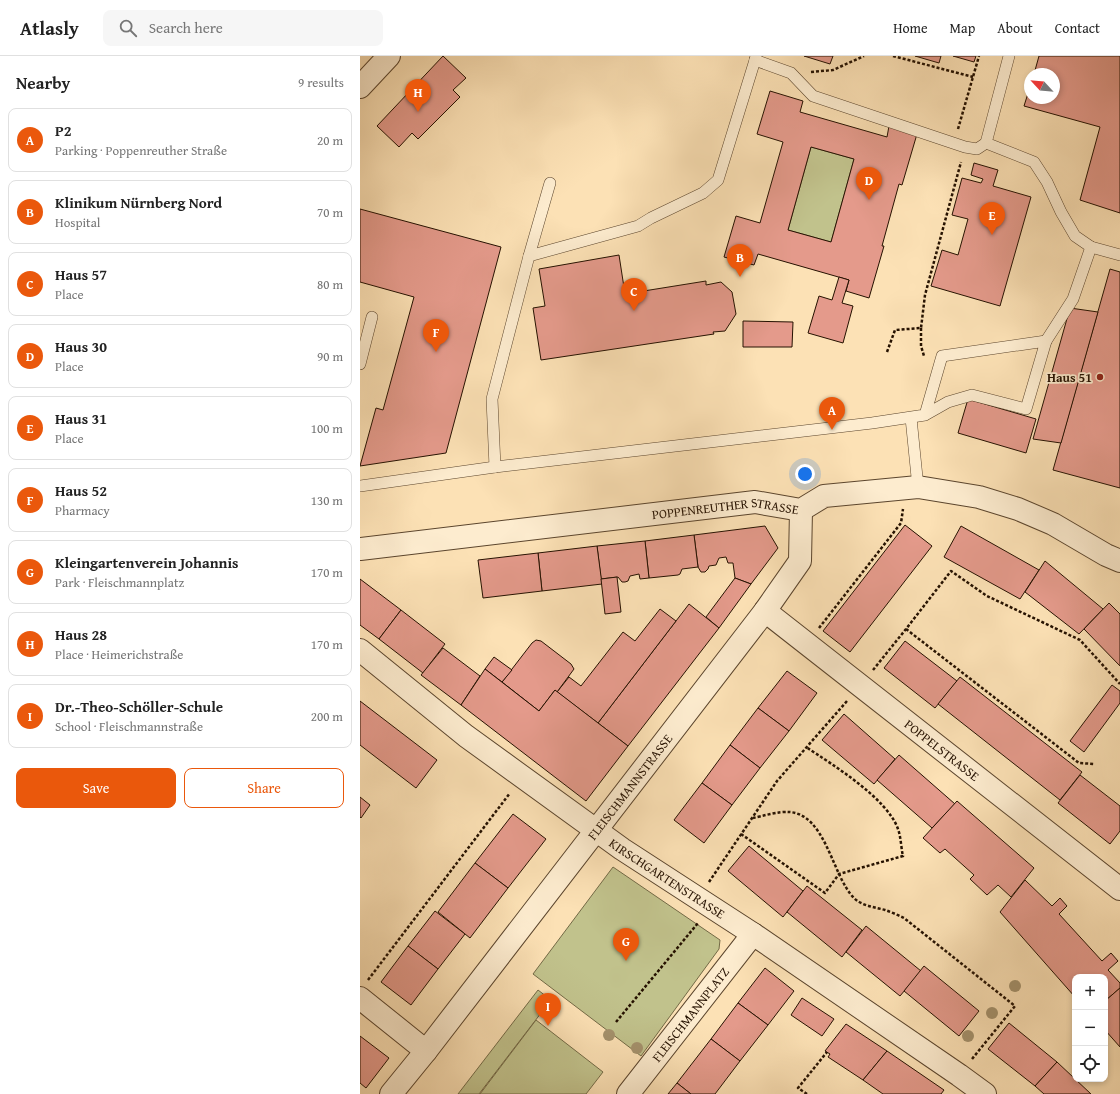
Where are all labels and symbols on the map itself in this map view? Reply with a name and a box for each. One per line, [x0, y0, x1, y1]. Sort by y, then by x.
north arrow [1024, 68, 1060, 104]
pin: H [405, 79, 431, 112]
pin: D [856, 167, 882, 200]
pin: E [979, 202, 1005, 235]
pin: B [727, 244, 753, 277]
pin: C [621, 278, 647, 311]
pin: F [423, 319, 449, 352]
place label: Haus 51 [1047, 368, 1092, 387]
marker: Haus 51 [1095, 372, 1105, 382]
pin: A [819, 397, 845, 430]
your location [795, 464, 815, 484]
street label: POPPENREUTHER STRASSE [651, 492, 801, 524]
street label: POPPELSTRASSE [901, 714, 984, 785]
street label: FLEISCHMANNSTRASSE [583, 729, 677, 844]
street label: KIRSCHGARTENSTRASSE [605, 833, 729, 923]
pin: G [613, 928, 639, 961]
street label: FLEISCHMANNPLATZ [647, 963, 733, 1066]
pin: I [535, 993, 561, 1026]

